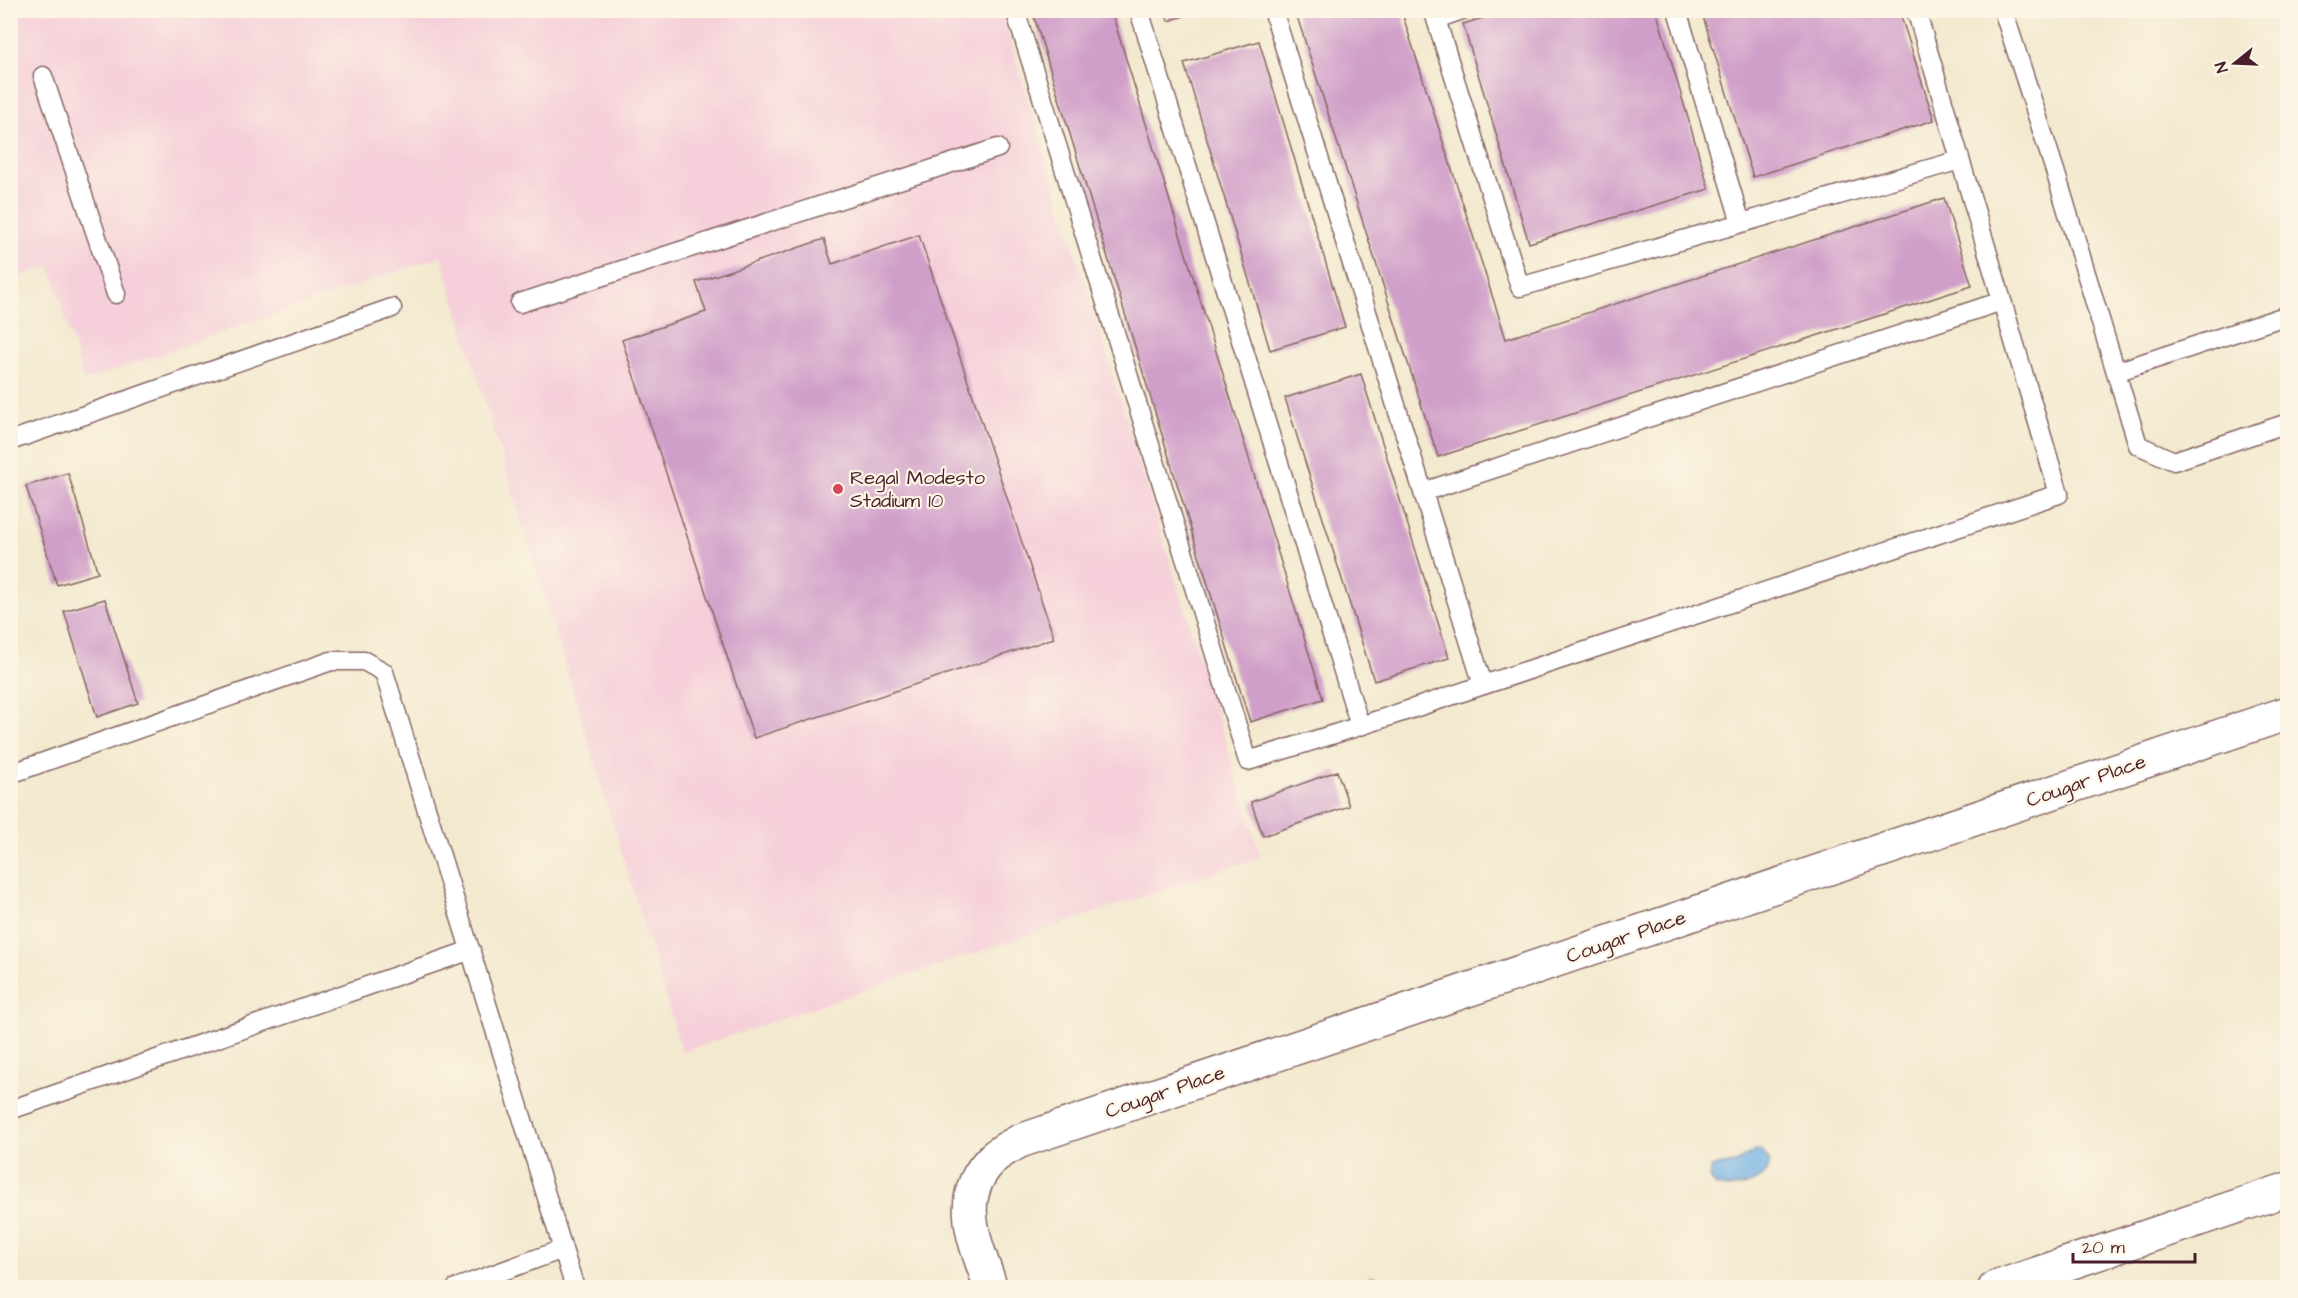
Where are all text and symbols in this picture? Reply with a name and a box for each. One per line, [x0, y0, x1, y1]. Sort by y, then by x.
north arrow [2205, 33, 2265, 93]
text: N [2210, 59, 2234, 75]
place label: Regal Modesto Stadium 10 [850, 464, 985, 515]
marker: Regal Modesto Stadium 10 [831, 482, 845, 496]
street label: Cougar Place [2023, 747, 2150, 815]
street label: Cougar Place [1563, 903, 1690, 971]
street label: Cougar Place [1102, 1058, 1229, 1126]
scale bar [2073, 1226, 2194, 1264]
text: 20 m [2082, 1235, 2125, 1260]

